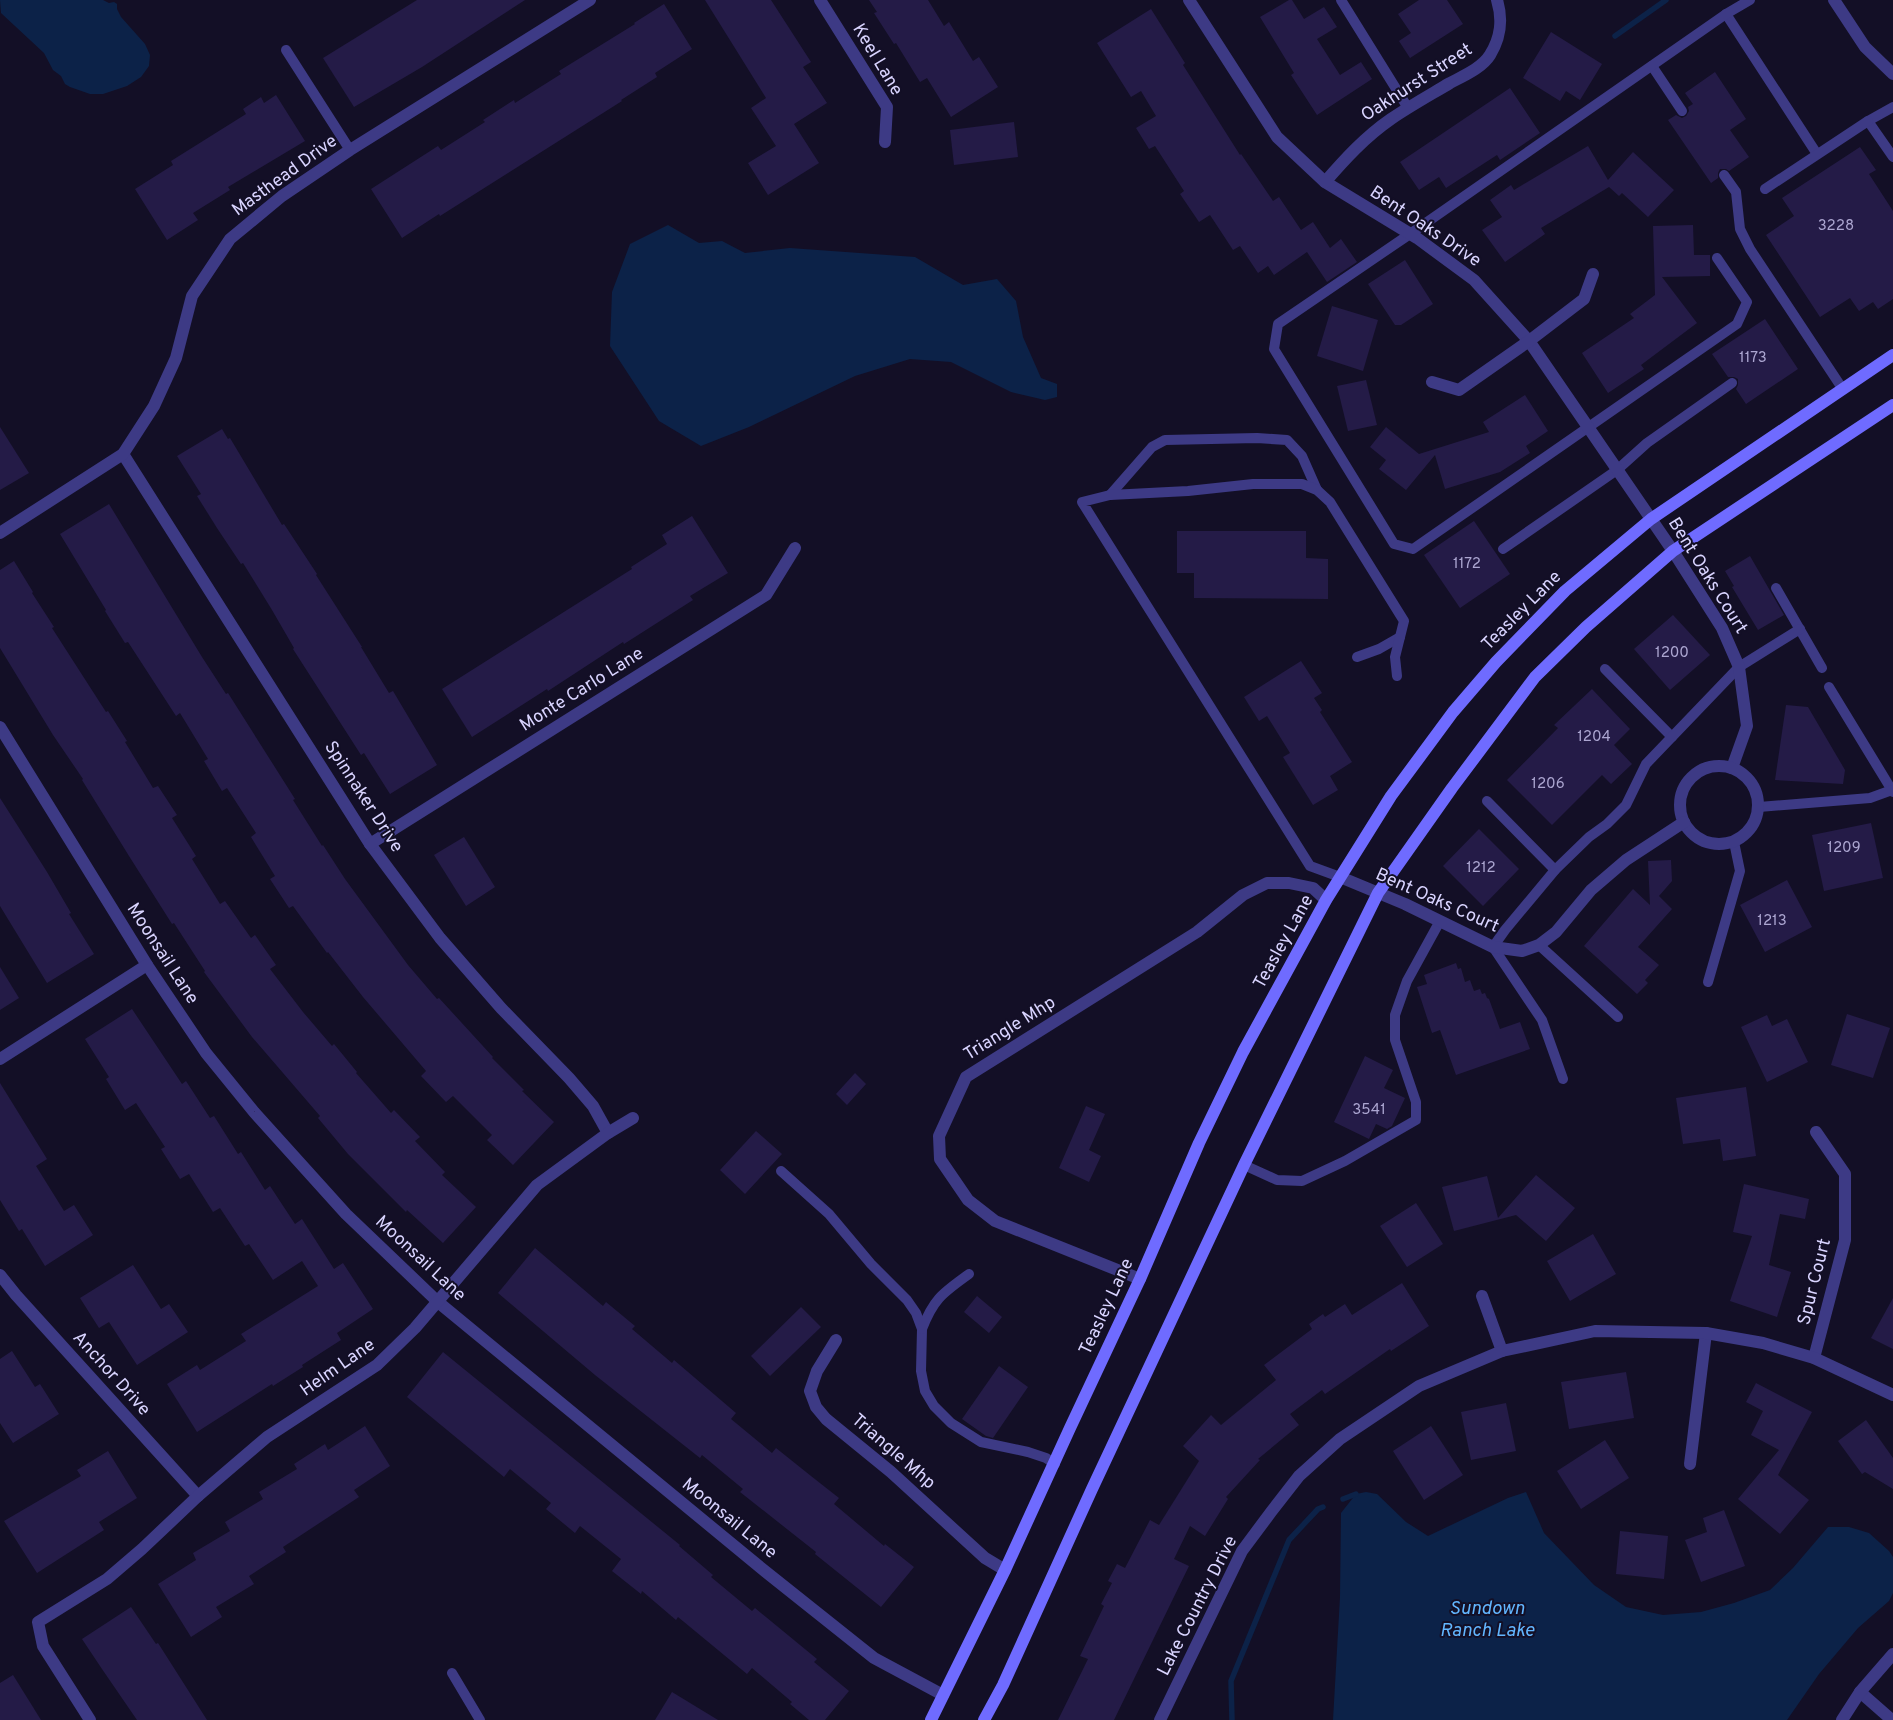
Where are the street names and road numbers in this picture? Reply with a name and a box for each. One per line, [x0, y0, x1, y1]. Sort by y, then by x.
street label: Keel Lane [847, 20, 907, 100]
street label: Oakhurst Street [1357, 39, 1477, 127]
street label: Masthead Drive [228, 130, 342, 222]
street label: Bent Oaks Drive [1365, 181, 1485, 273]
street label: Bent Oaks Court [1662, 514, 1752, 638]
street label: Teasley Lane [1477, 566, 1567, 656]
street label: Monte Carlo Lane [516, 643, 648, 737]
street label: Spinnaker Drive [318, 737, 408, 857]
street label: Bent Oaks Court [1372, 863, 1502, 939]
street label: Teasley Lane [1249, 891, 1319, 993]
street label: Moonsail Lane [121, 899, 203, 1009]
street label: Triangle Mhp [960, 992, 1060, 1066]
street label: Moonsail Lane [370, 1211, 470, 1307]
street label: Spur Court [1793, 1236, 1837, 1328]
street label: Teasley Lane [1075, 1255, 1139, 1359]
street label: Anchor Drive [67, 1327, 155, 1421]
street label: Helm Lane [296, 1334, 380, 1402]
street label: Triangle Mhp [846, 1409, 940, 1495]
street label: Moonsail Lane [677, 1474, 781, 1564]
street label: Lake Country Drive [1153, 1532, 1243, 1680]

